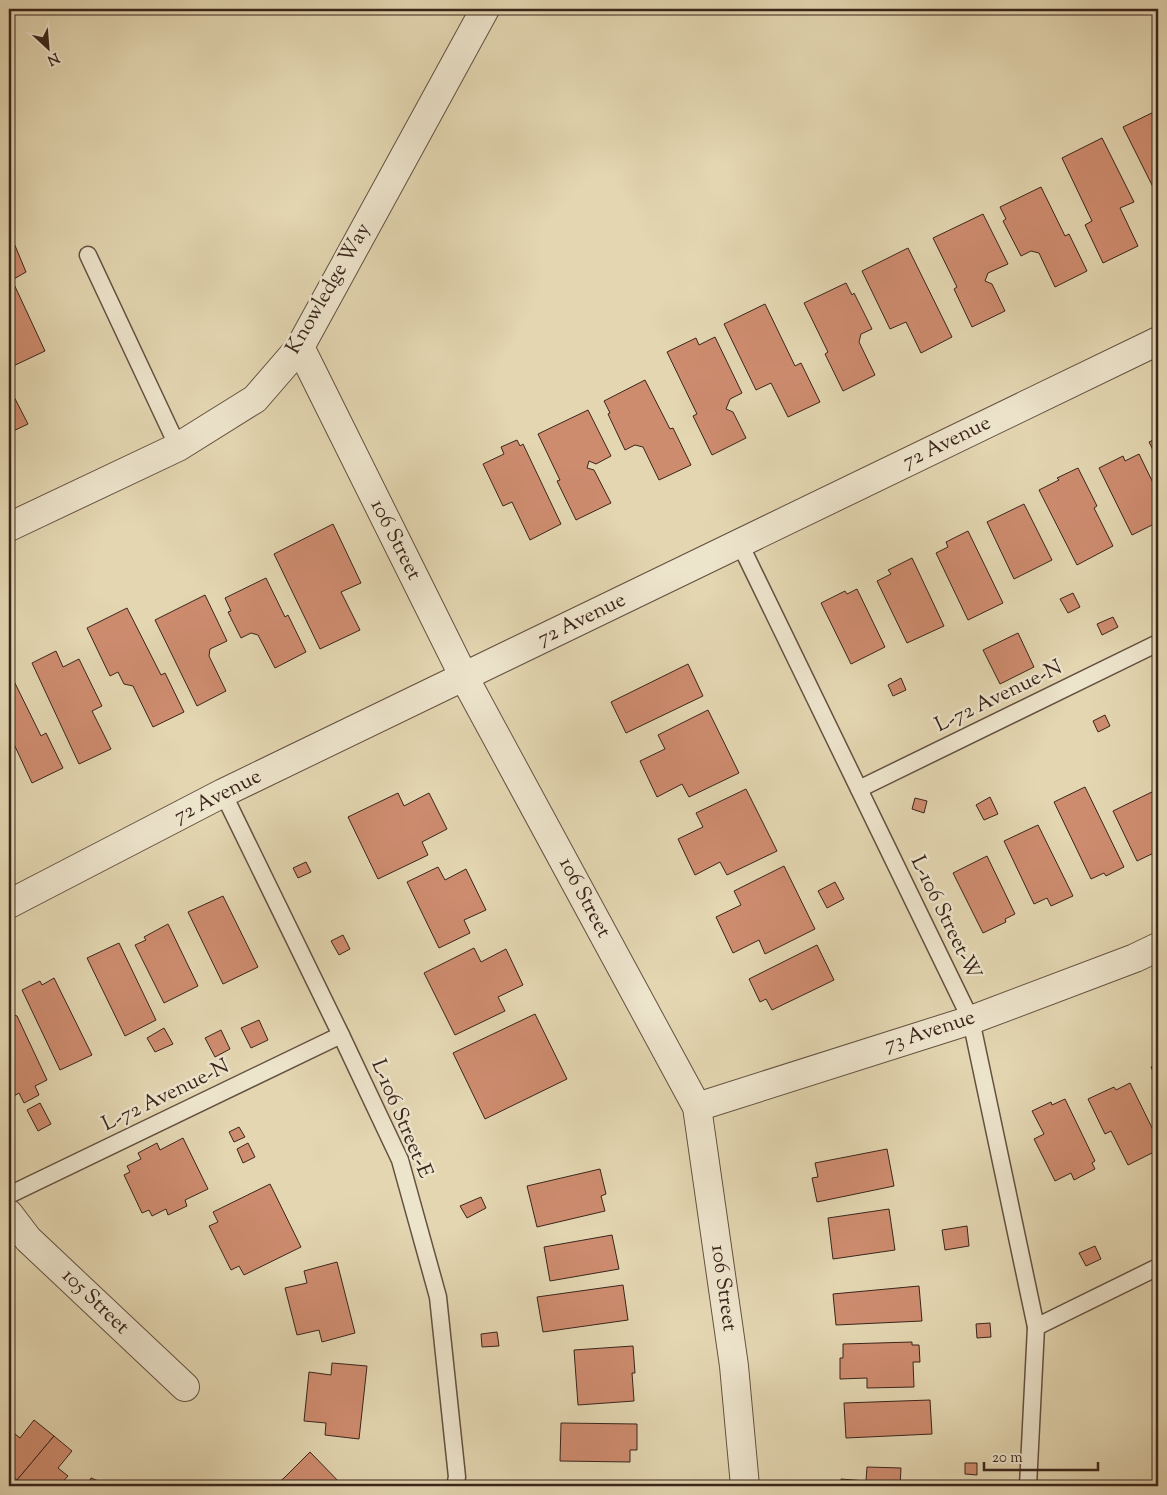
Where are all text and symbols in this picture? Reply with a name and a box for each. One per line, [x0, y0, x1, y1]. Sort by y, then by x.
north arrow [22, 22, 72, 72]
text: N [43, 46, 62, 69]
street label: Knowledge Way [279, 217, 379, 360]
street label: 72 Avenue [898, 409, 996, 477]
street label: 106 Street [362, 494, 428, 586]
street label: 72 Avenue [533, 586, 631, 654]
street label: L-72 Avenue-N [930, 653, 1068, 741]
street label: 72 Avenue [169, 762, 267, 832]
street label: L-106 Street-W [902, 851, 988, 985]
street label: 106 Street [550, 852, 618, 944]
street label: 73 Avenue [881, 1003, 979, 1061]
street label: L-72 Avenue-N [97, 1052, 235, 1140]
street label: L-106 Street-E [362, 1055, 440, 1183]
street label: 106 Street [702, 1243, 744, 1333]
street label: 105 Street [54, 1262, 136, 1342]
scale bar [984, 1440, 1098, 1472]
text: 20 m [992, 1448, 1023, 1469]

